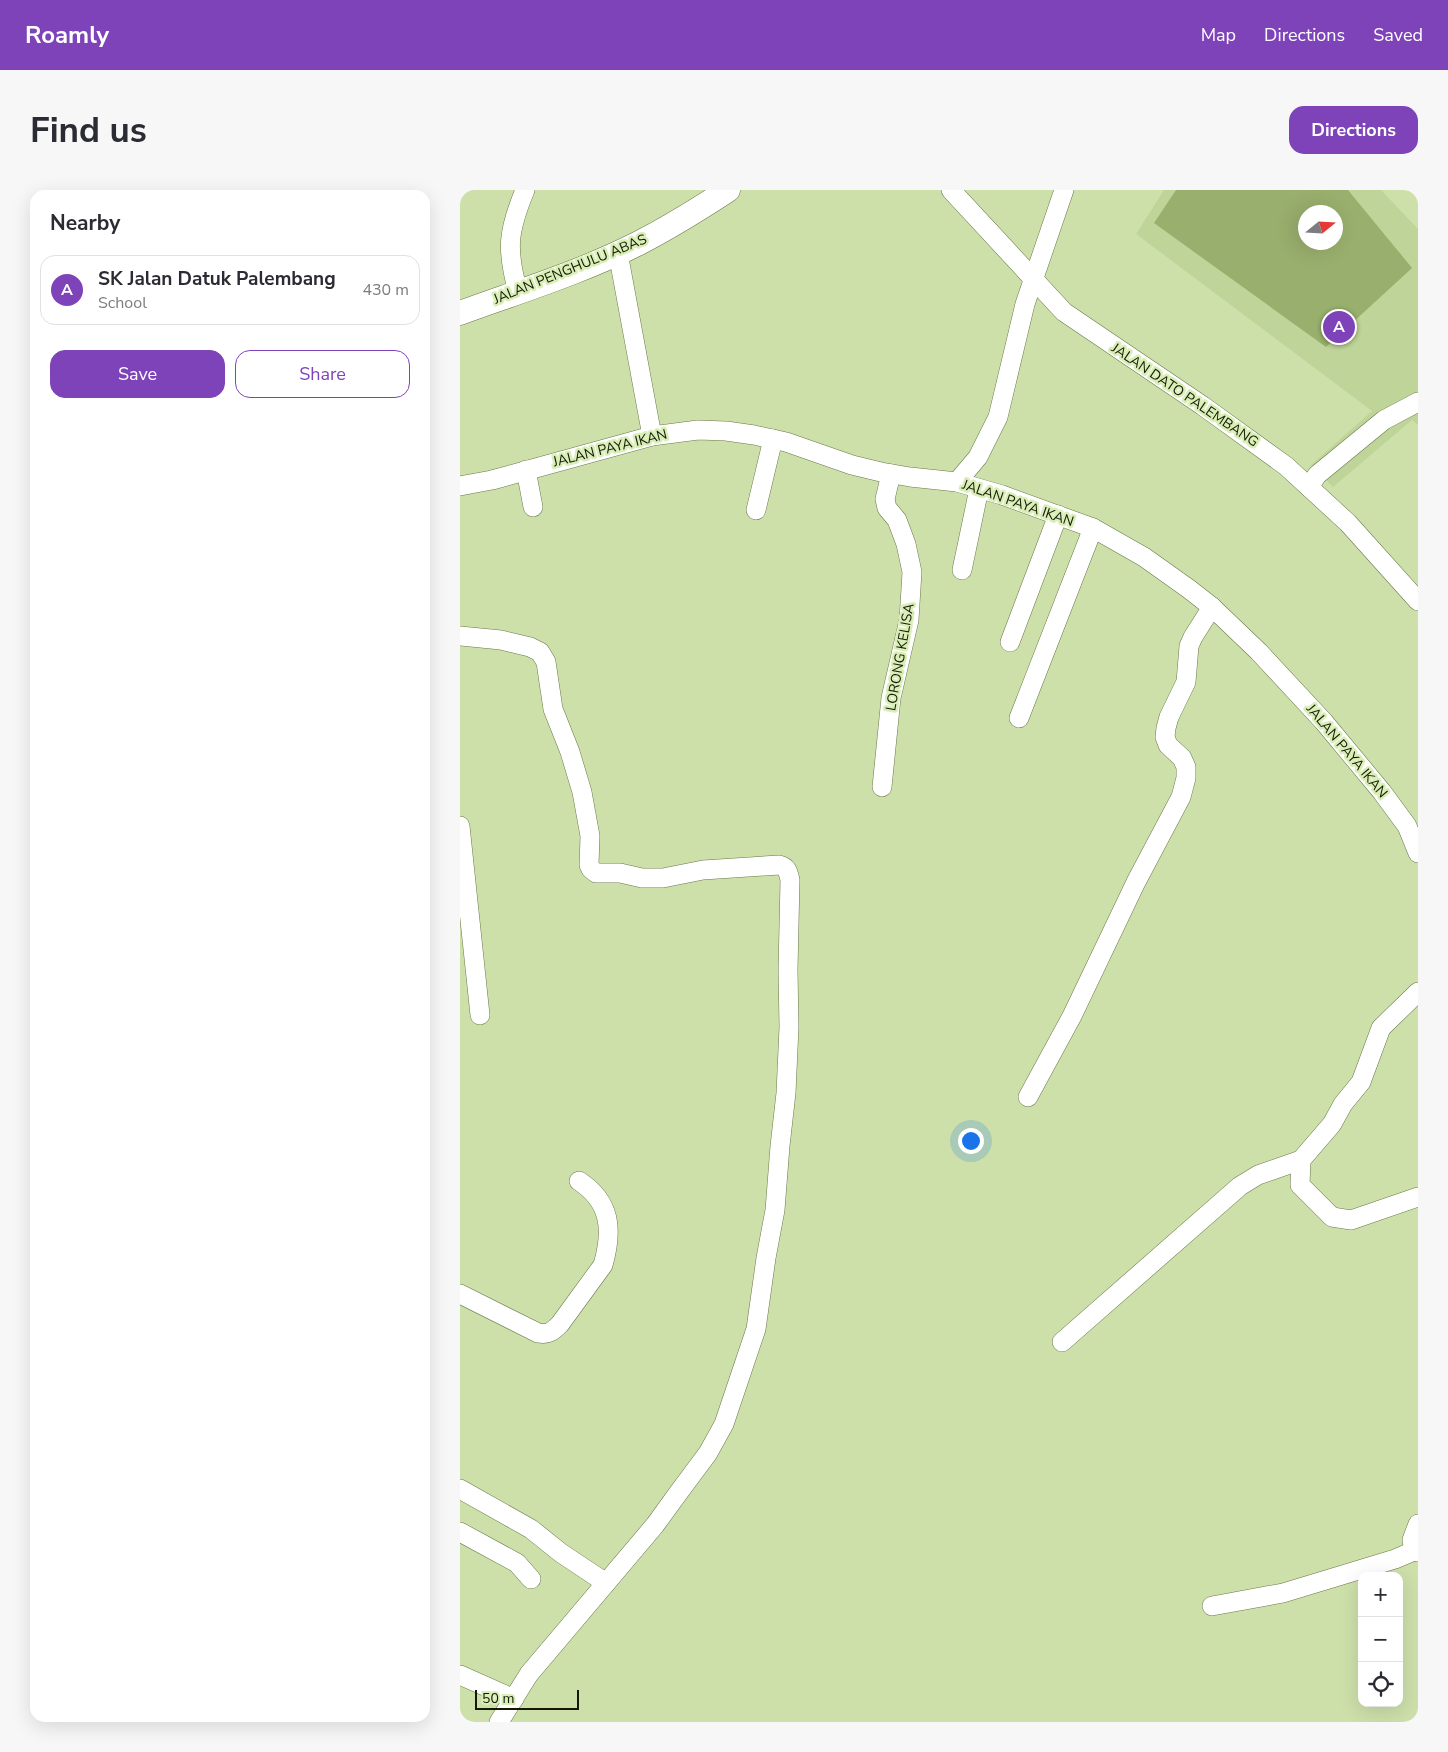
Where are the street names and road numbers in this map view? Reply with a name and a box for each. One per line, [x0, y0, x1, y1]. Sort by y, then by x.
street label: JALAN PENGHULU ABAS [490, 229, 650, 309]
street label: JALAN DATO PALEMBANG [1107, 338, 1262, 451]
street label: JALAN PAYA IKAN [550, 425, 669, 472]
street label: JALAN PAYA IKAN [959, 475, 1076, 531]
street label: LORONG KELISA [881, 602, 919, 712]
street label: JALAN PAYA IKAN [1301, 699, 1392, 802]

